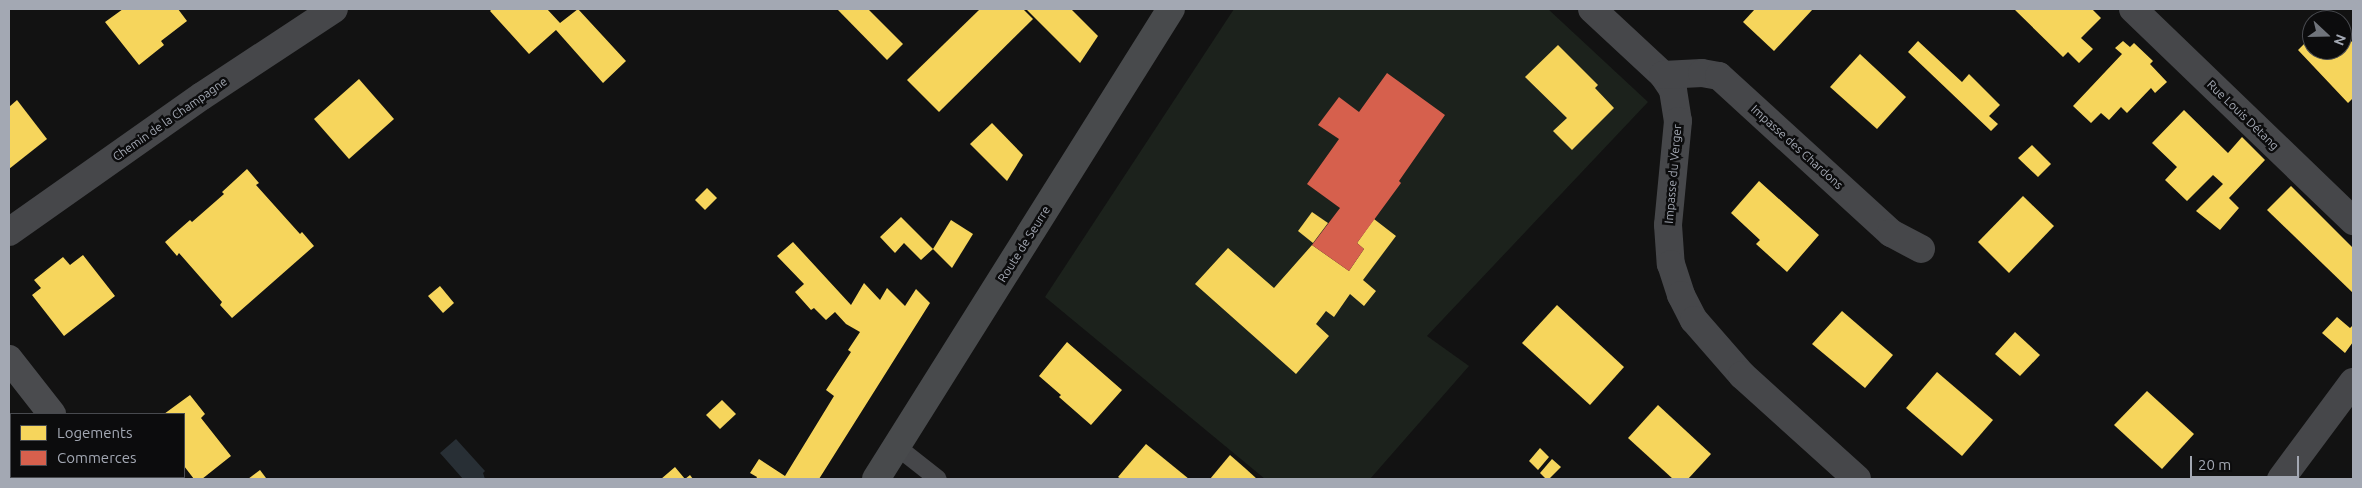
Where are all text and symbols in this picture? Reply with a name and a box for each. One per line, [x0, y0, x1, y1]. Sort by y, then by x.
north arrow [2302, 10, 2352, 60]
text: N [2331, 32, 2349, 48]
street label: Chemin de la Champagne [110, 74, 230, 164]
street label: Rue Louis Détang [2204, 77, 2282, 153]
street label: Impasse des Chardons [1748, 102, 1846, 192]
street label: Impasse du Verger [1661, 124, 1685, 224]
street label: Route de Seurre [995, 203, 1053, 285]
legend [10, 413, 185, 478]
text: Logements [57, 424, 133, 441]
scale bar [2192, 446, 2301, 478]
text: Commerces [57, 449, 137, 466]
text: 20 m [2198, 456, 2231, 473]

